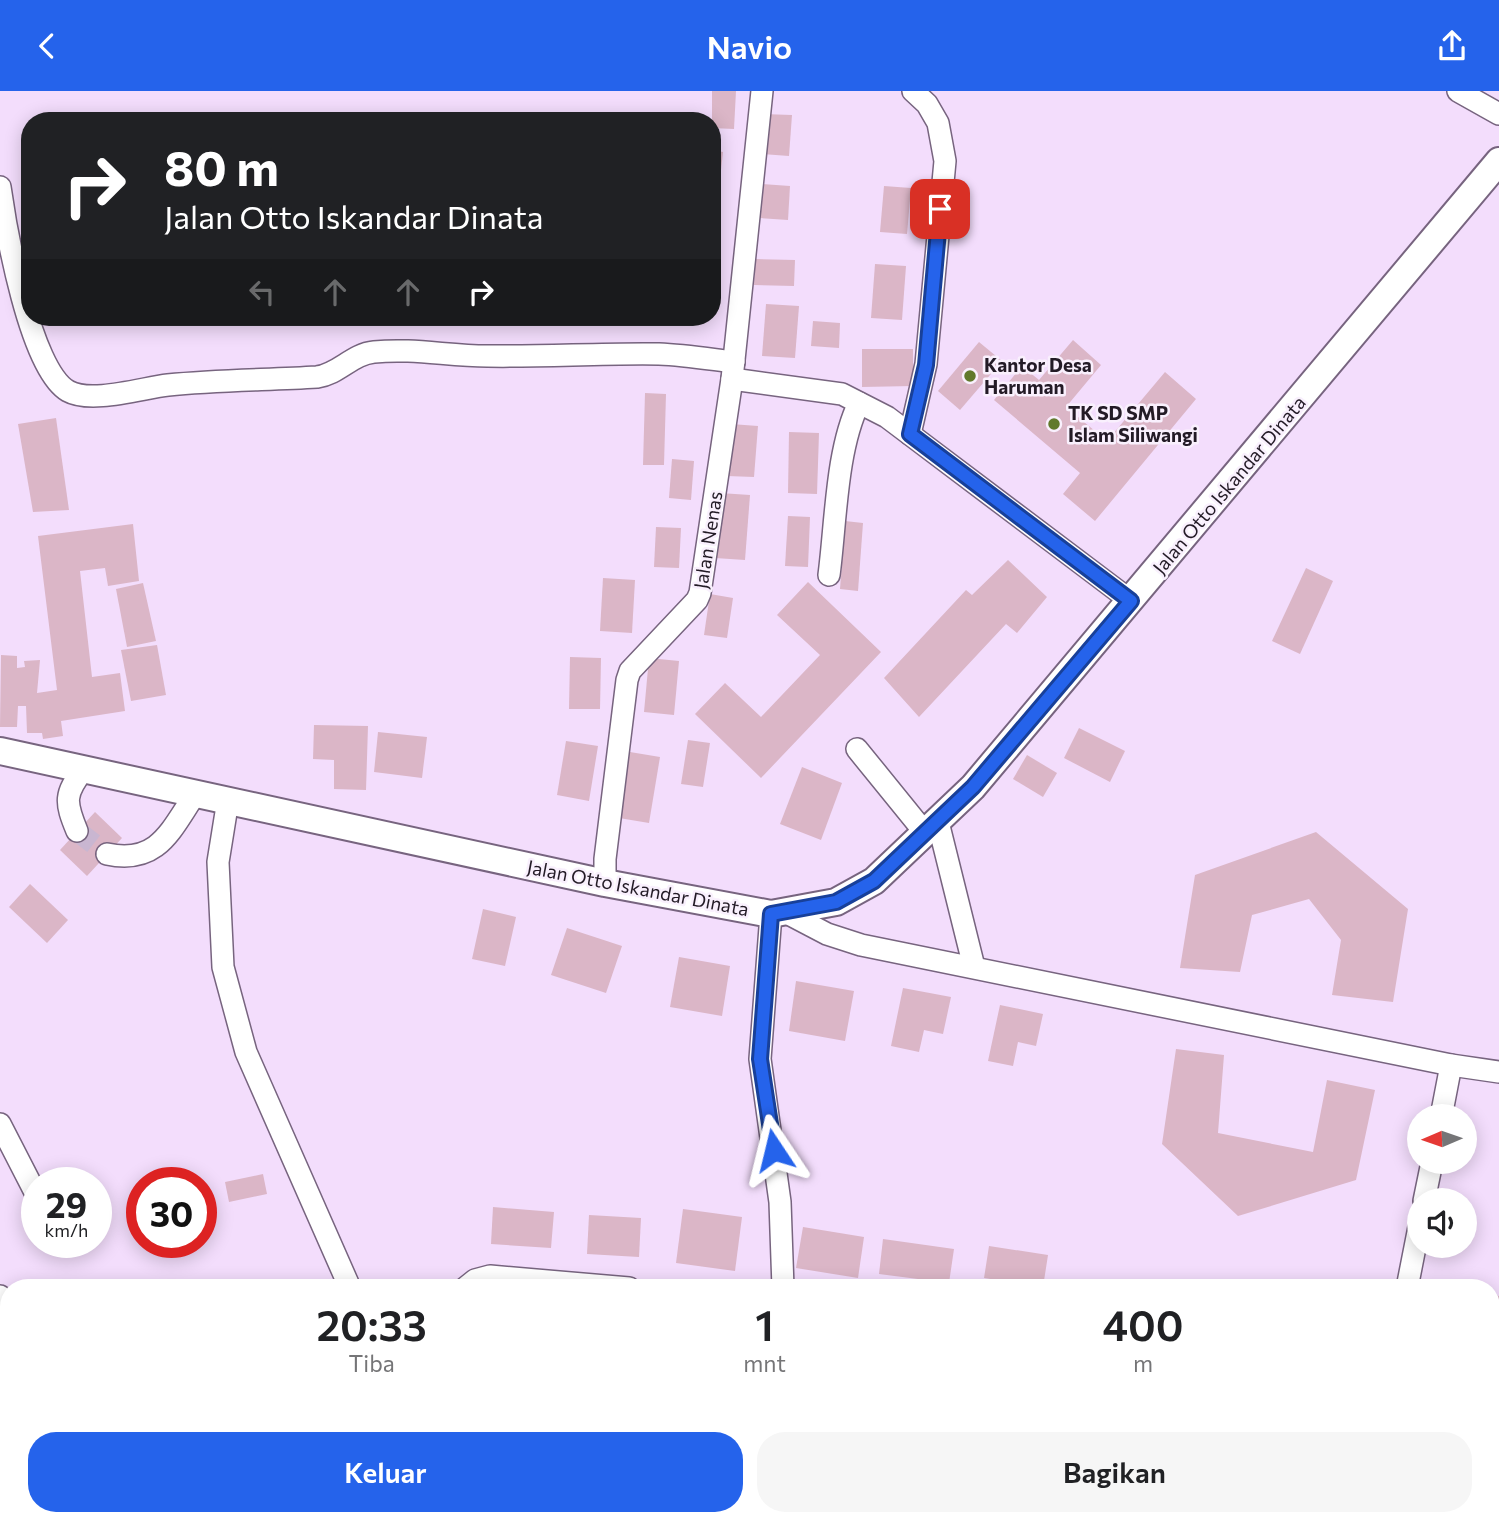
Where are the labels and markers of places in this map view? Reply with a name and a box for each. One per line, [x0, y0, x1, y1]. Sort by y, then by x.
pin [910, 179, 970, 239]
place label: Kantor Desa Haruman [984, 353, 1092, 398]
marker: Kantor Desa Haruman [962, 368, 978, 384]
place label: TK SD SMP Islam Siliwangi [1068, 401, 1198, 446]
marker: TK SD SMP Islam Siliwangi [1046, 416, 1062, 432]

